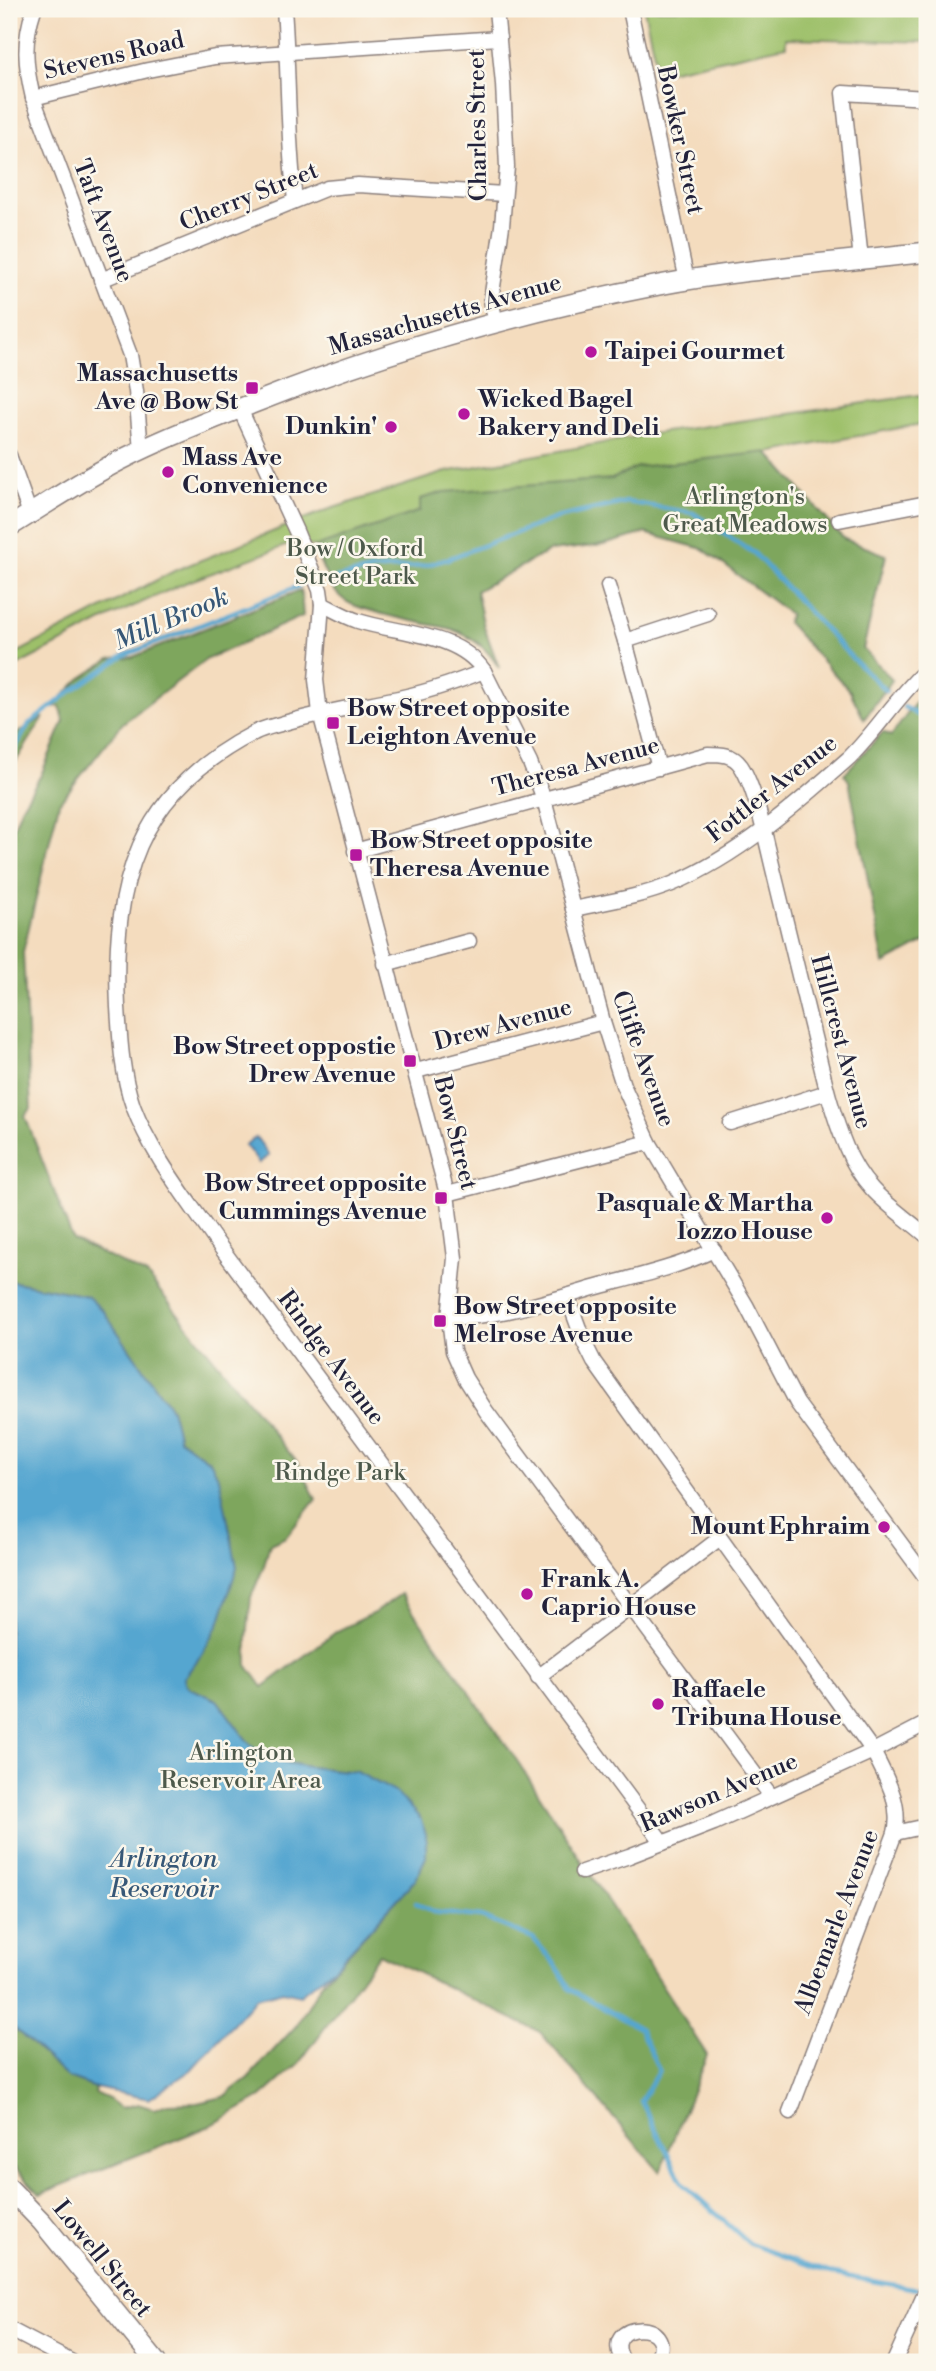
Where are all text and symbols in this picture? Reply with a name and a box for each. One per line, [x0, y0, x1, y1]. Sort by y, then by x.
street label: Stevens Road [41, 25, 187, 87]
street label: Charles Street [462, 48, 494, 202]
street label: Bowker Street [649, 62, 711, 218]
street label: Taft Avenue [66, 155, 140, 287]
street label: Cherry Street [175, 155, 323, 238]
street label: Massachusetts Avenue [325, 267, 565, 363]
place label: Taipei Gourmet [605, 337, 785, 367]
marker: Taipei Gourmet [583, 344, 599, 360]
place label: Massachusetts Ave @ Bow St [77, 359, 239, 417]
marker: Massachusetts Ave @ Bow St [244, 380, 260, 396]
place label: Wicked Bagel Bakery and Deli [477, 385, 660, 443]
marker: Wicked Bagel Bakery and Deli [456, 406, 472, 422]
place label: Dunkin' [285, 412, 377, 442]
marker: Dunkin' [383, 419, 399, 435]
place label: Mass Ave Convenience [182, 443, 328, 501]
marker: Mass Ave Convenience [160, 464, 176, 480]
park label: Arlington's Great Meadows [662, 482, 828, 540]
park label: Bow / Oxford Street Park [285, 534, 424, 592]
water label: Mill Brook [109, 580, 233, 658]
place label: Bow Street opposite Leighton Avenue [347, 694, 570, 752]
marker: Bow Street opposite Leighton Avenue [325, 715, 341, 731]
street label: Fottler Avenue [700, 728, 844, 850]
street label: Theresa Avenue [489, 730, 663, 804]
place label: Bow Street opposite Theresa Avenue [370, 826, 593, 884]
marker: Bow Street opposite Theresa Avenue [348, 847, 364, 863]
street label: Hillcrest Avenue [803, 952, 879, 1132]
street label: Cliffe Avenue [604, 987, 682, 1131]
street label: Drew Avenue [431, 992, 575, 1058]
place label: Bow Street oppostie Drew Avenue [173, 1032, 396, 1090]
marker: Bow Street oppostie Drew Avenue [402, 1053, 418, 1069]
street label: Bow Street [426, 1072, 484, 1194]
place label: Bow Street opposite Cummings Avenue [204, 1169, 427, 1227]
place label: Pasquale & Martha Iozzo House [597, 1189, 814, 1247]
marker: Bow Street opposite Cummings Avenue [433, 1190, 449, 1206]
marker: Pasquale & Martha Iozzo House [819, 1210, 835, 1226]
street label: Rindge Avenue [271, 1285, 391, 1431]
place label: Bow Street opposite Melrose Avenue [454, 1292, 677, 1350]
marker: Bow Street opposite Melrose Avenue [432, 1313, 448, 1329]
park label: Rindge Park [274, 1458, 407, 1488]
place label: Mount Ephraim [691, 1512, 870, 1542]
marker: Mount Ephraim [876, 1519, 892, 1535]
place label: Frank A. Caprio House [541, 1565, 696, 1623]
marker: Frank A. Caprio House [519, 1586, 535, 1602]
place label: Raffaele Tribuna House [672, 1675, 842, 1733]
marker: Raffaele Tribuna House [650, 1696, 666, 1712]
park label: Arlington Reservoir Area [160, 1738, 323, 1796]
street label: Rawson Avenue [636, 1746, 802, 1840]
street label: Albemarle Avenue [788, 1825, 886, 2020]
water label: Arlington Reservoir [108, 1843, 219, 1905]
street label: Lowell Street [46, 2194, 159, 2324]

